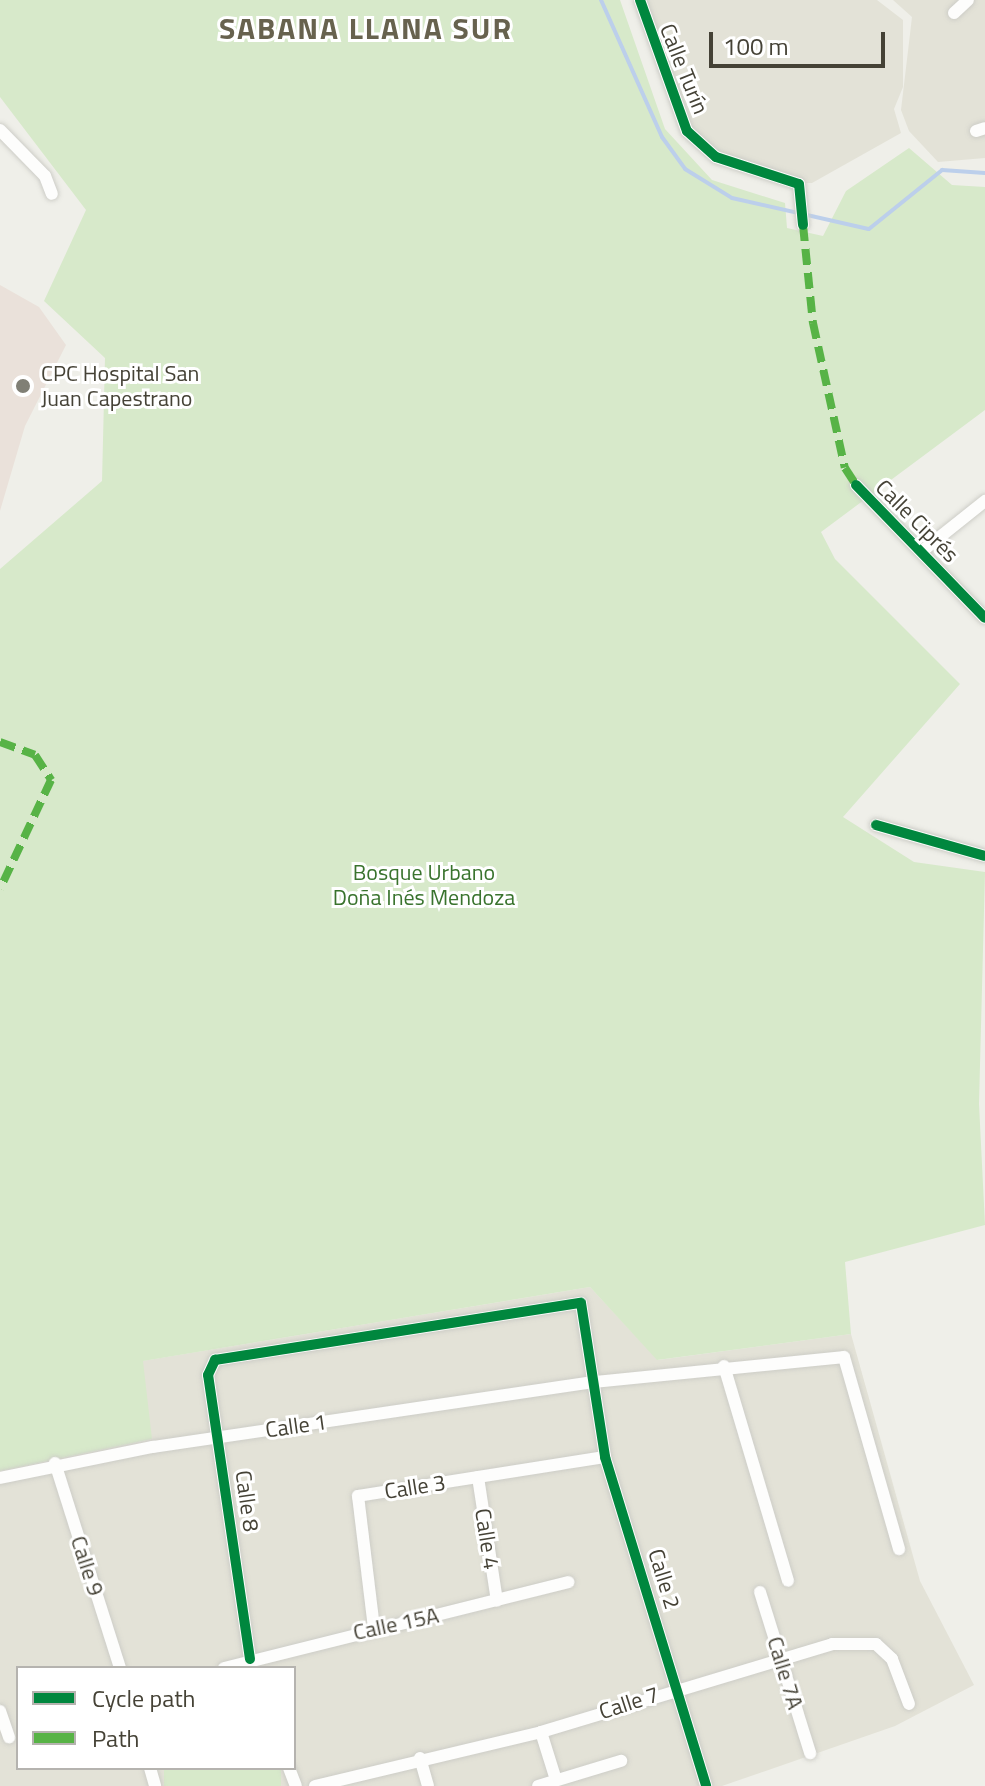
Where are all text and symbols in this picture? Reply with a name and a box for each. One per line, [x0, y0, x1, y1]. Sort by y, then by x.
district label: SABANA LLANA SUR [219, 10, 513, 46]
scale bar [713, 16, 889, 66]
street label: Calle Turín [654, 20, 714, 118]
text: 100 m [723, 28, 789, 64]
place label: CPC Hospital San Juan Capestrano [41, 360, 199, 412]
marker: CPC Hospital San Juan Capestrano [12, 375, 34, 397]
street label: Calle Ciprés [870, 474, 964, 568]
park label: Bosque Urbano Doña Inés Mendoza [333, 859, 515, 910]
street label: Calle 1 [264, 1409, 328, 1443]
street label: Calle 8 [230, 1469, 264, 1533]
street label: Calle 3 [383, 1469, 447, 1505]
street label: Calle 4 [469, 1507, 505, 1571]
street label: Calle 9 [65, 1533, 109, 1599]
street label: Calle 2 [642, 1546, 686, 1612]
street label: Calle 15A [351, 1602, 441, 1646]
street label: Calle 7A [761, 1634, 809, 1712]
legend [16, 1666, 296, 1770]
text: Cycle path [92, 1680, 195, 1716]
street label: Calle 7 [596, 1681, 662, 1725]
text: Path [92, 1720, 139, 1756]

